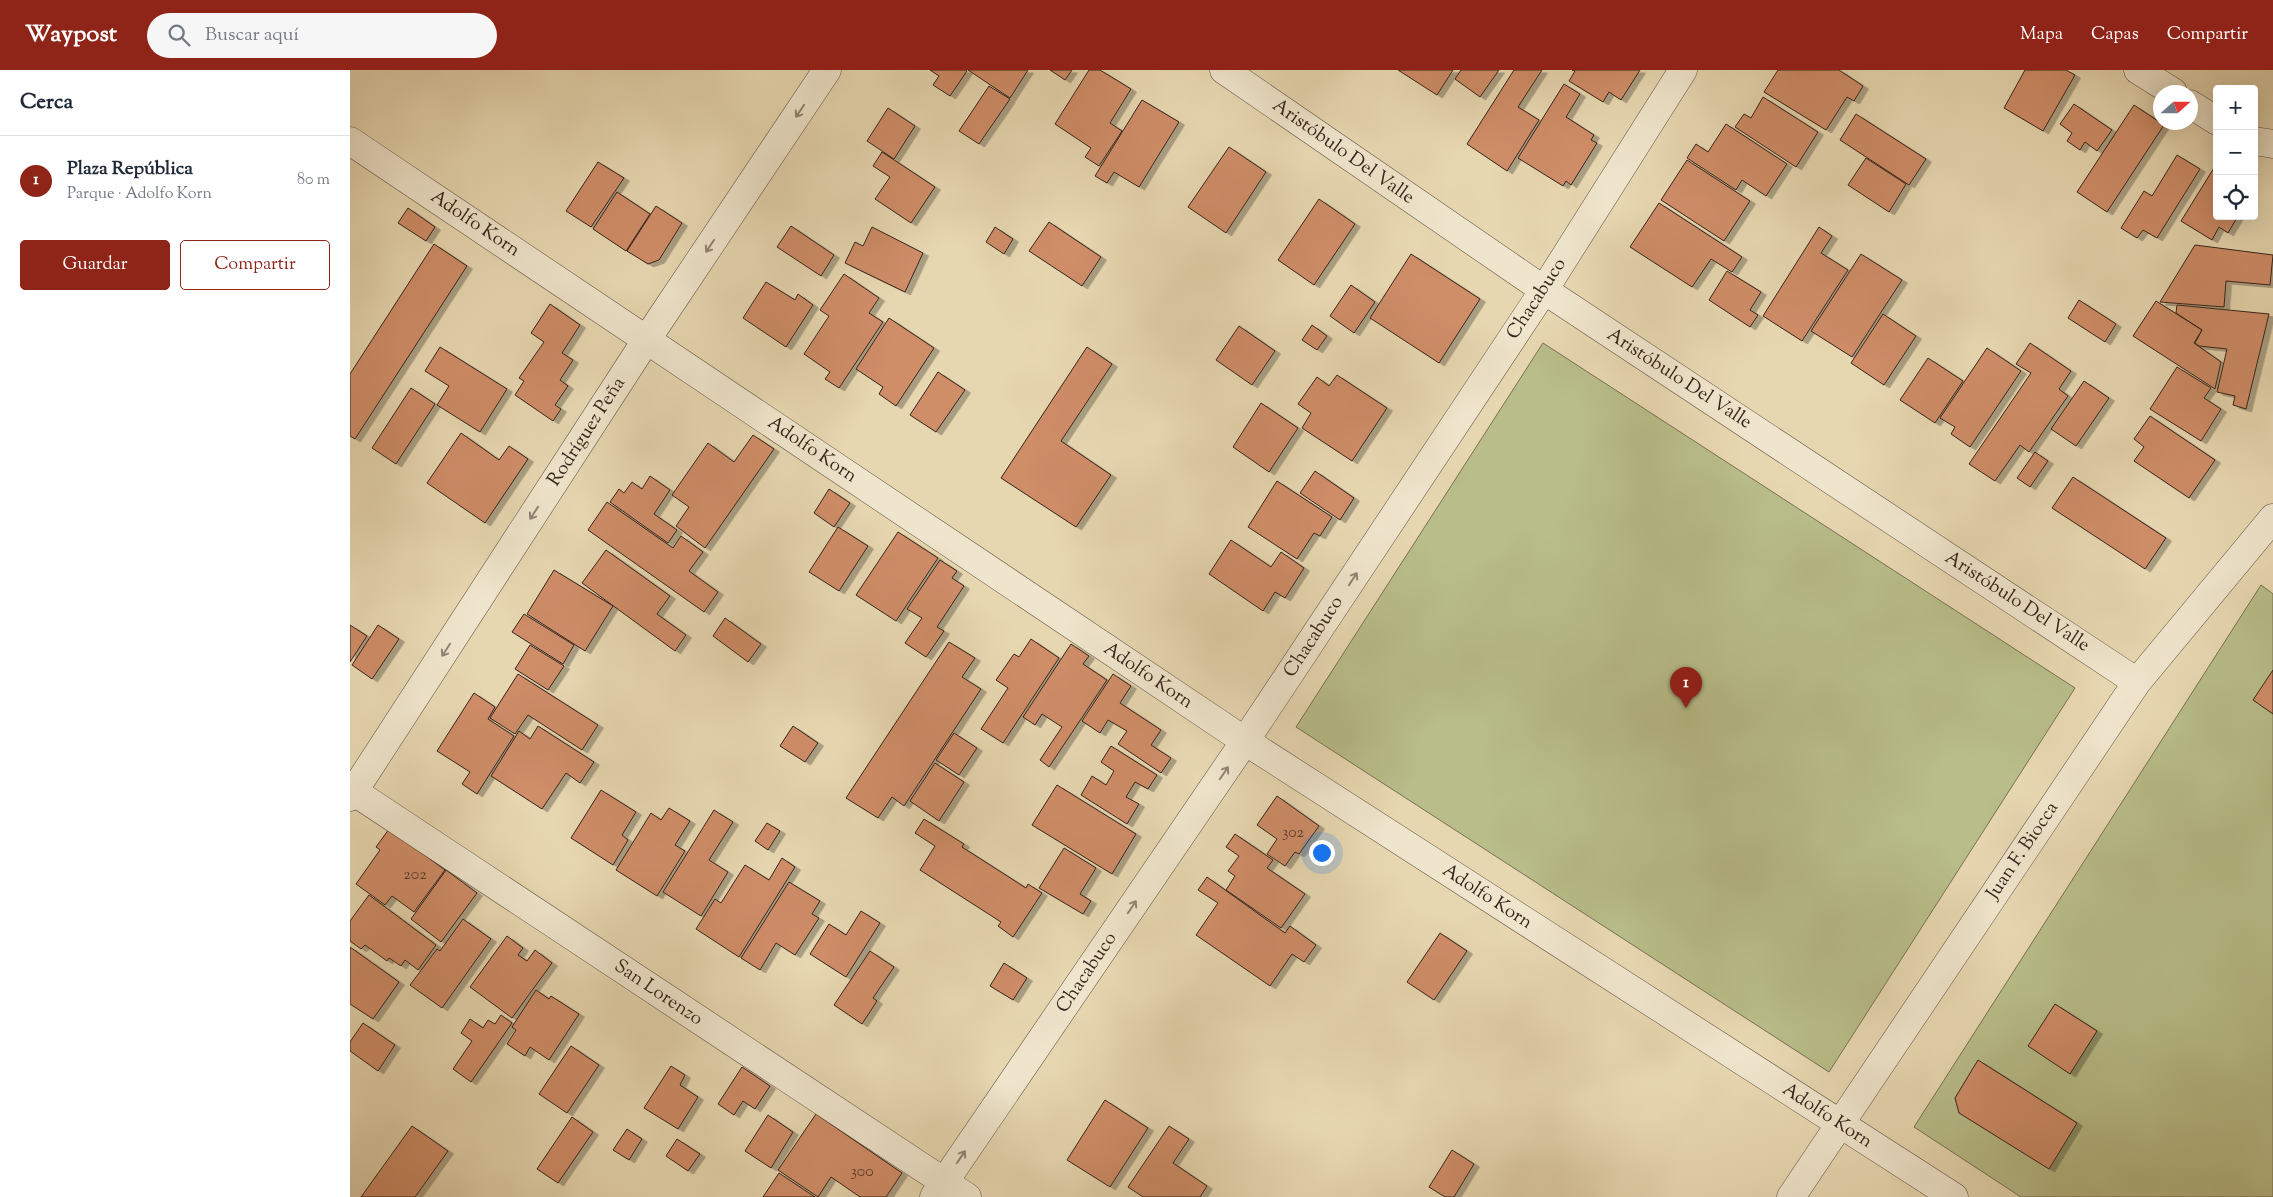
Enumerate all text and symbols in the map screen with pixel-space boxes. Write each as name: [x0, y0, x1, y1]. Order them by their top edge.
search box: [147, 13, 497, 58]
text: Waypost: [25, 18, 117, 52]
icon: search: [165, 21, 193, 49]
text: Buscar aquí: [205, 22, 299, 49]
text: Mapa: [2020, 22, 2063, 48]
text: Capas: [2091, 22, 2139, 48]
text: Compartir: [2167, 22, 2248, 48]
north arrow: [2153, 85, 2198, 130]
map controls: [2213, 85, 2258, 220]
button: +: [2213, 85, 2258, 130]
text: Cerca: [20, 88, 73, 118]
street label: Aristóbulo Del Valle: [1266, 93, 1420, 211]
one-way arrow: [795, 103, 805, 117]
button: −: [2213, 130, 2258, 175]
text: Plaza República: [67, 156, 193, 183]
text: 1: [33, 169, 39, 192]
text: 80 m: [297, 169, 330, 192]
button: locate: [2213, 175, 2258, 220]
text: Parque · Adolfo Korn: [67, 183, 212, 206]
street label: Adolfo Korn: [425, 184, 525, 264]
one-way arrow: [704, 238, 714, 252]
button: Guardar: [20, 240, 170, 290]
button: Compartir: [180, 240, 330, 290]
street label: Chacabuco: [1500, 253, 1574, 345]
street label: Aristóbulo Del Valle: [1601, 322, 1757, 436]
street label: Rodríguez Peña: [542, 372, 633, 492]
street label: Adolfo Korn: [762, 410, 862, 490]
one-way arrow: [529, 506, 539, 520]
street label: Aristóbulo Del Valle: [1939, 545, 2095, 659]
one-way arrow: [1347, 572, 1358, 586]
street label: Chacabuco: [1277, 591, 1351, 683]
street label: Adolfo Korn: [1098, 636, 1198, 716]
one-way arrow: [441, 642, 451, 656]
pin: 1: [1670, 667, 1702, 708]
one-way arrow: [1219, 766, 1229, 780]
street label: Juan F. Biocca: [1980, 797, 2066, 906]
house number: 302: [1282, 822, 1305, 845]
your location: [1309, 840, 1335, 866]
street label: Adolfo Korn: [1436, 858, 1538, 936]
house number: 202: [403, 864, 427, 887]
one-way arrow: [1127, 900, 1137, 914]
street label: Chacabuco: [1050, 927, 1124, 1019]
street label: San Lorenzo: [608, 953, 708, 1033]
street label: Adolfo Korn: [1776, 1077, 1878, 1155]
one-way arrow: [957, 1150, 967, 1164]
house number: 300: [850, 1161, 874, 1184]

